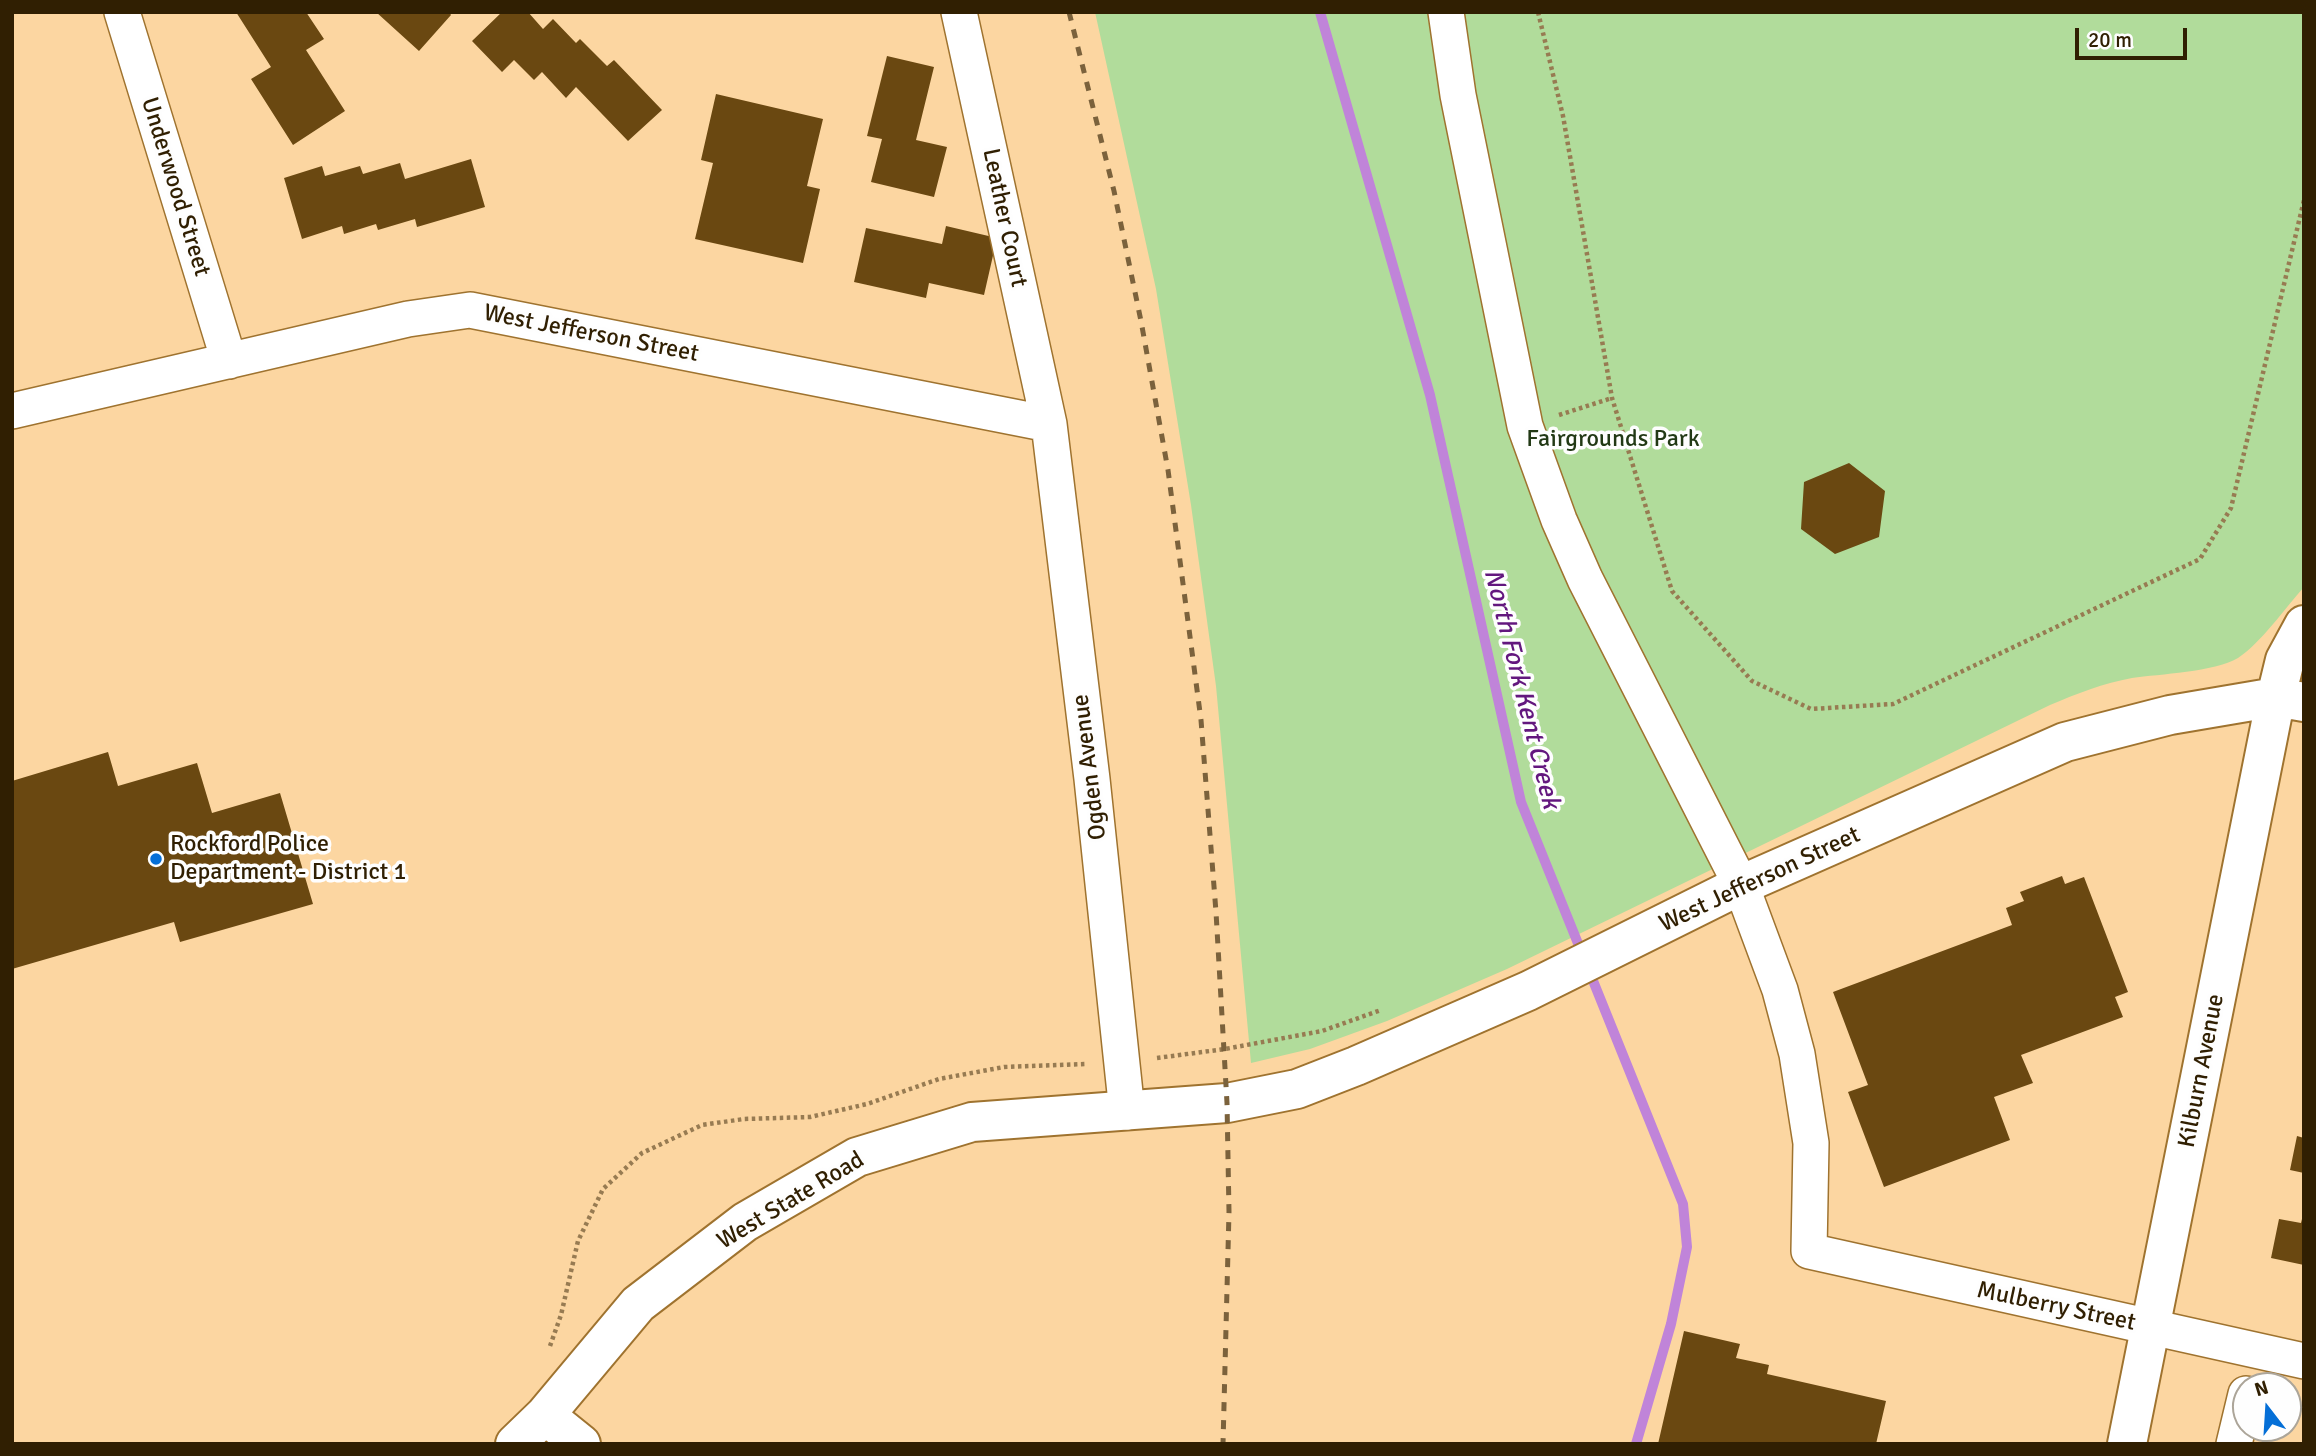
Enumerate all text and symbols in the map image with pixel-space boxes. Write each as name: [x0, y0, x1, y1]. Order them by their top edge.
scale bar: [2078, 14, 2190, 58]
text: 20 m: [2088, 27, 2132, 53]
street label: Underwood Street: [134, 94, 216, 280]
street label: Leather Court: [975, 146, 1033, 290]
street label: West Jefferson Street: [481, 299, 701, 369]
park label: Fairgrounds Park: [1526, 426, 1700, 454]
water label: North Fork Kent Creek: [1476, 566, 1566, 812]
street label: Ogden Avenue: [1067, 692, 1113, 842]
street label: West Jefferson Street: [1655, 821, 1865, 939]
place label: Rockford Police Department - District 1: [170, 831, 406, 887]
marker: Rockford Police Department - District 1: [148, 851, 164, 867]
street label: Kilburn Avenue: [2173, 992, 2231, 1150]
street label: West State Road: [712, 1146, 870, 1256]
street label: Mulberry Street: [1974, 1276, 2138, 1338]
north arrow: [2232, 1372, 2302, 1442]
text: N: [2252, 1375, 2271, 1402]

